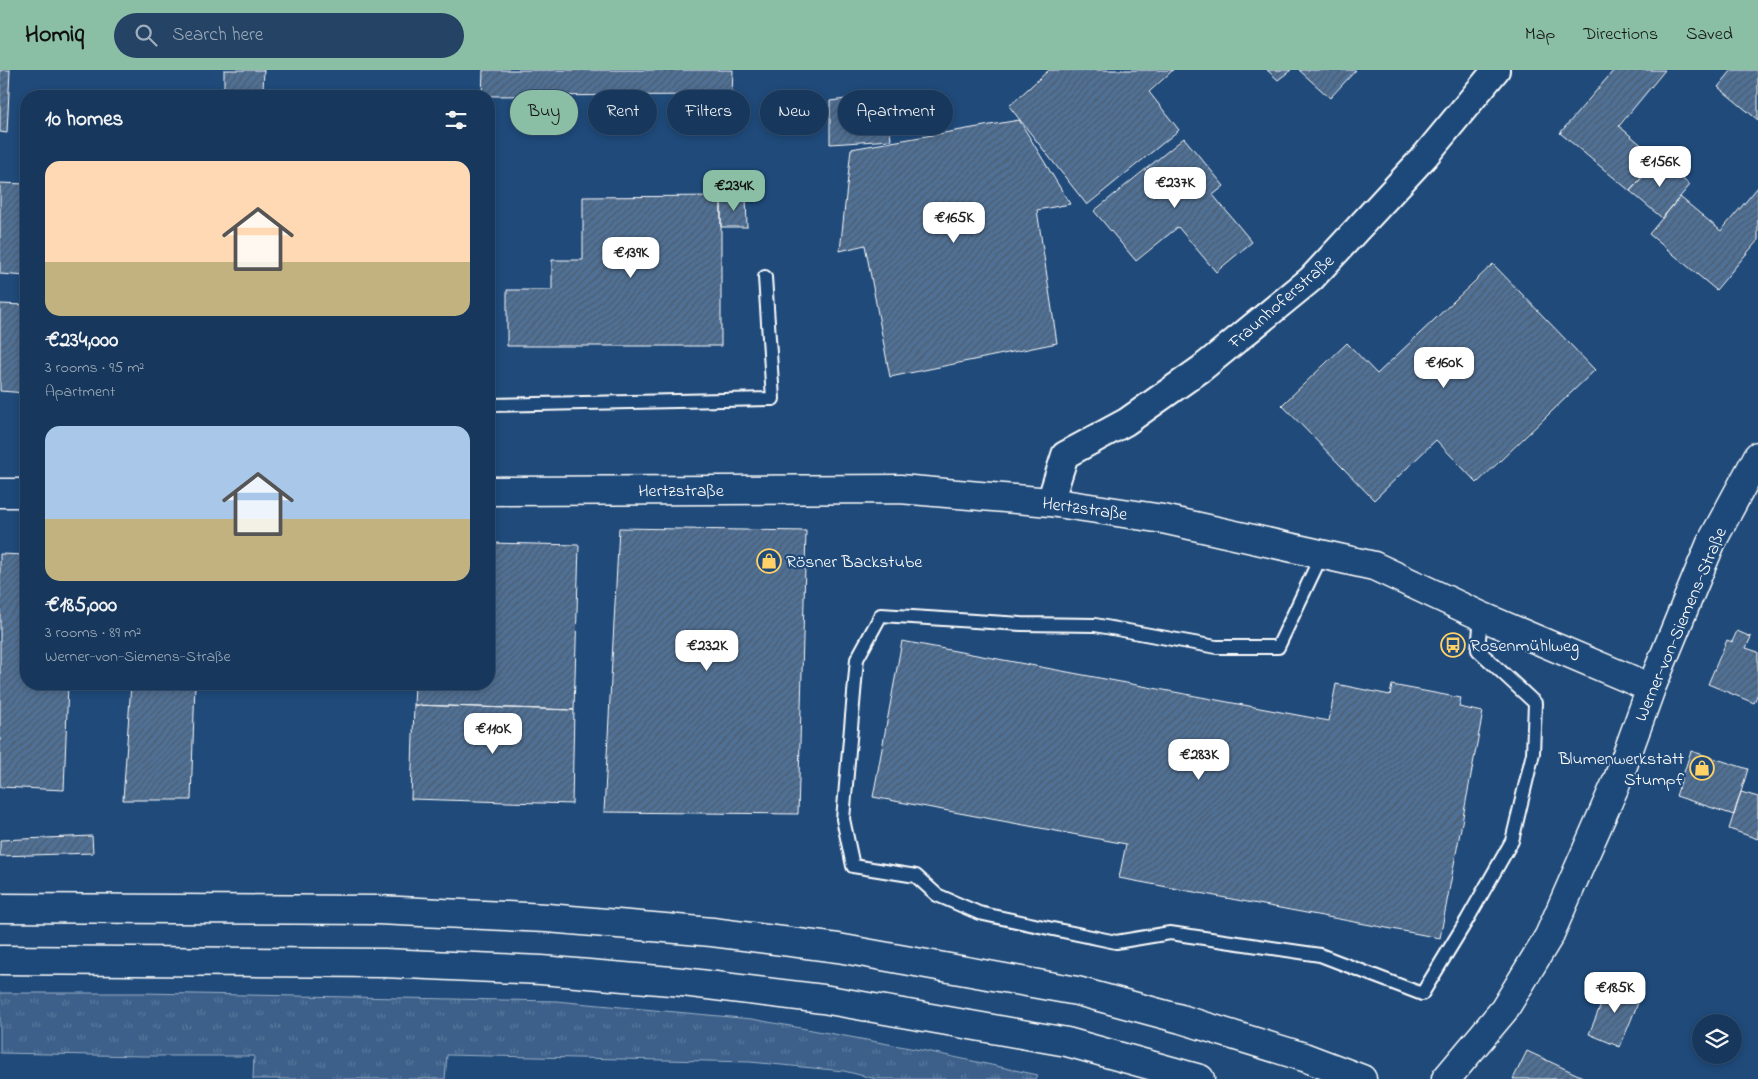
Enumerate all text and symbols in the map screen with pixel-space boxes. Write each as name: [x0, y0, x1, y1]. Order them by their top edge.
search box: [114, 13, 464, 58]
text: Homiq: [25, 18, 84, 53]
icon: search: [132, 21, 160, 49]
text: Search here: [172, 22, 263, 49]
text: Map: [1525, 22, 1555, 48]
text: Directions: [1583, 22, 1658, 48]
text: Saved: [1686, 22, 1733, 48]
chip: Buy: [510, 90, 578, 135]
chip: Rent: [588, 90, 657, 135]
chip: Filters: [667, 90, 750, 135]
chip: New: [760, 90, 828, 135]
chip: Apartment: [838, 90, 953, 135]
text: 10 homes: [45, 105, 123, 135]
icon: filters: [442, 106, 470, 134]
pin: €156K: [1625, 146, 1695, 188]
text: €156K: [1640, 150, 1680, 174]
pin: €237K: [1140, 166, 1210, 209]
pin: €234K: [699, 170, 769, 212]
text: €237K: [1155, 171, 1195, 195]
text: €234K: [714, 174, 754, 198]
icon: home: [213, 194, 303, 284]
pin: €165K: [919, 202, 989, 244]
text: €165K: [934, 206, 974, 230]
pin: €139K: [596, 236, 666, 279]
text: €139K: [613, 241, 649, 265]
street label: Fraunhoferstraße: [1223, 249, 1342, 356]
text: €234,000: [45, 326, 118, 356]
pin: €160K: [1409, 346, 1479, 389]
text: €160K: [1425, 351, 1463, 375]
text: 3 rooms · 95 m²: [45, 356, 144, 380]
text: Apartment: [45, 380, 115, 404]
icon: home: [213, 459, 303, 549]
street label: Hertzstraße: [638, 479, 725, 505]
street label: Hertzstraße: [1040, 491, 1130, 529]
street label: Werner-von-Siemens-Straße: [1629, 523, 1735, 726]
shop icon: Rösner Backstube: [756, 548, 782, 574]
place label: Rösner Backstube: [786, 550, 923, 576]
text: €185,000: [45, 591, 117, 621]
text: 3 rooms · 89 m²: [45, 621, 141, 645]
pin: €232K: [672, 630, 742, 672]
bus stop icon: Rosenmühlweg: [1440, 632, 1466, 658]
text: €232K: [686, 634, 728, 658]
place label: Rosenmühlweg: [1470, 634, 1579, 661]
text: Werner-von-Siemens-Straße: [45, 645, 231, 669]
pin: €110K: [458, 712, 528, 755]
text: €110K: [475, 717, 511, 741]
pin: €283K: [1164, 738, 1234, 781]
text: €283K: [1179, 743, 1219, 767]
place label: Blumenwerkstatt Stumpf: [1557, 747, 1685, 794]
shop icon: Blumenwerkstatt Stumpf: [1689, 755, 1715, 781]
pin: €185K: [1580, 972, 1650, 1014]
text: €185K: [1595, 976, 1635, 1000]
map controls: [1692, 1014, 1742, 1064]
button: layers: [1692, 1014, 1742, 1064]

